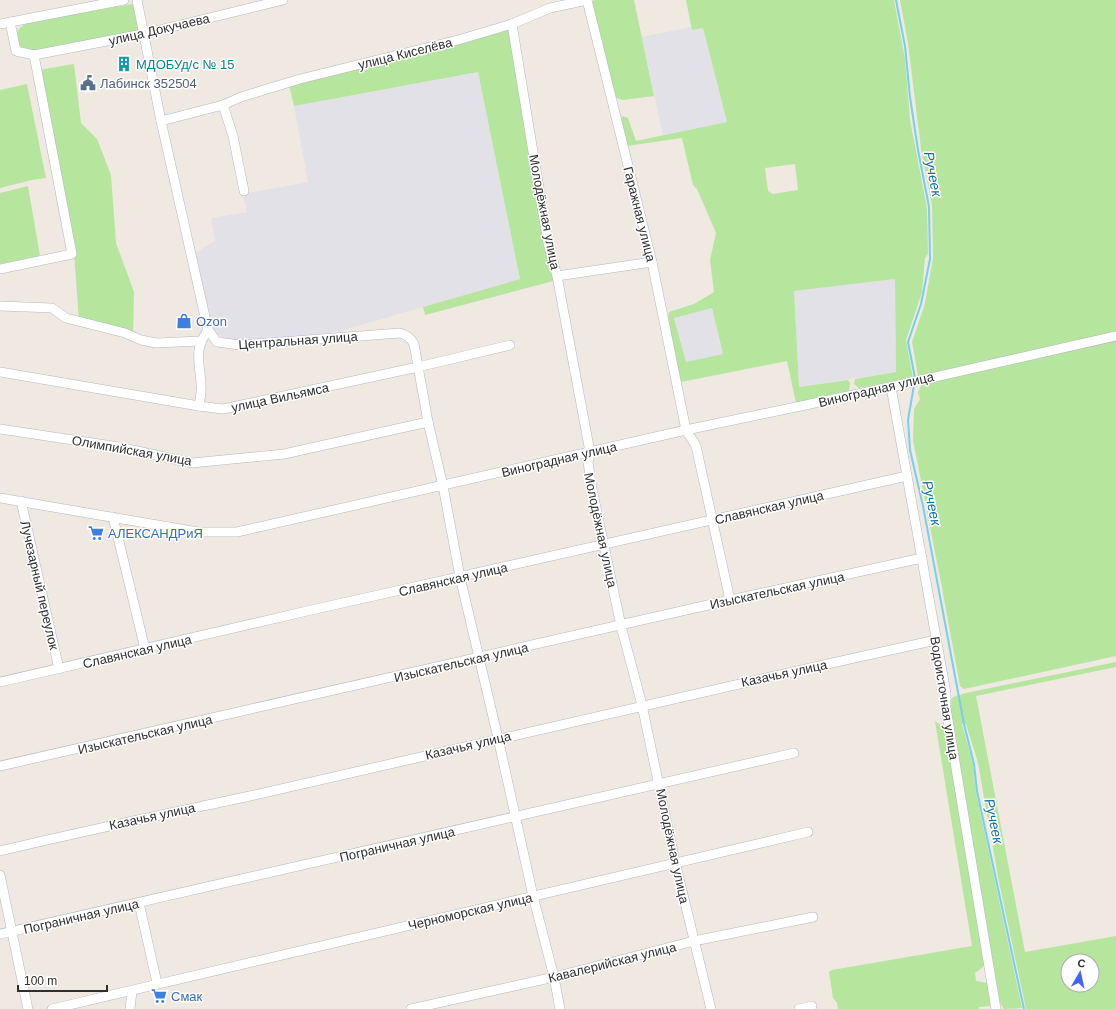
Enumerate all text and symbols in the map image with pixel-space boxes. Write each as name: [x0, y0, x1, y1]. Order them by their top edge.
street label: улица Докучаева: [107, 10, 212, 48]
street label: улица Киселёва: [357, 34, 454, 72]
building icon: МДОБУд/с № 15: [115, 55, 133, 73]
place label: МДОБУд/с № 15: [136, 57, 235, 72]
public building icon: Лабинск 352504: [79, 74, 97, 92]
place label: Лабинск 352504: [100, 76, 197, 91]
water label: Ручеек: [921, 150, 945, 199]
street label: Молодёжная улица: [526, 153, 563, 272]
street label: Гаражная улица: [620, 165, 659, 264]
shop icon: Ozon: [175, 312, 193, 330]
place label: Ozon: [196, 314, 227, 329]
street label: Центральная улица: [238, 329, 359, 352]
street label: Виноградная улица: [817, 369, 936, 410]
street label: улица Вильямса: [230, 380, 331, 415]
street label: Олимпийская улица: [71, 433, 194, 469]
street label: Виноградная улица: [500, 439, 619, 480]
street label: Молодёжная улица: [581, 471, 620, 590]
water label: Ручеек: [919, 479, 945, 528]
street label: Славянская улица: [713, 487, 826, 527]
street label: Лучезарный переулок: [17, 519, 62, 651]
supermarket icon: АЛЕКСАНДРиЯ: [87, 524, 105, 542]
place label: АЛЕКСАНДРиЯ: [108, 526, 203, 541]
street label: Славянская улица: [397, 559, 510, 599]
street label: Изыскательская улица: [708, 569, 846, 612]
street label: Славянская улица: [81, 631, 194, 671]
street label: Водоисточная улица: [927, 635, 962, 762]
street label: Изыскательская улица: [393, 640, 530, 685]
street label: Казачья улица: [740, 657, 829, 690]
street label: Изыскательская улица: [77, 712, 214, 757]
street label: Казачья улица: [424, 728, 513, 763]
street label: Молодёжная улица: [653, 787, 692, 906]
water label: Ручеек: [981, 797, 1007, 846]
street label: Казачья улица: [108, 800, 197, 833]
street label: Пограничная улица: [338, 824, 457, 865]
street label: Черноморская улица: [407, 890, 534, 933]
street label: Пограничная улица: [22, 896, 141, 937]
street label: Кавалерийская улица: [547, 939, 678, 986]
north arrow: [1060, 953, 1100, 993]
text: С: [1077, 957, 1086, 970]
scale bar: [18, 967, 107, 993]
text: 100 m: [24, 974, 57, 988]
supermarket icon: Смак: [150, 987, 168, 1005]
place label: Смак: [171, 989, 203, 1004]

